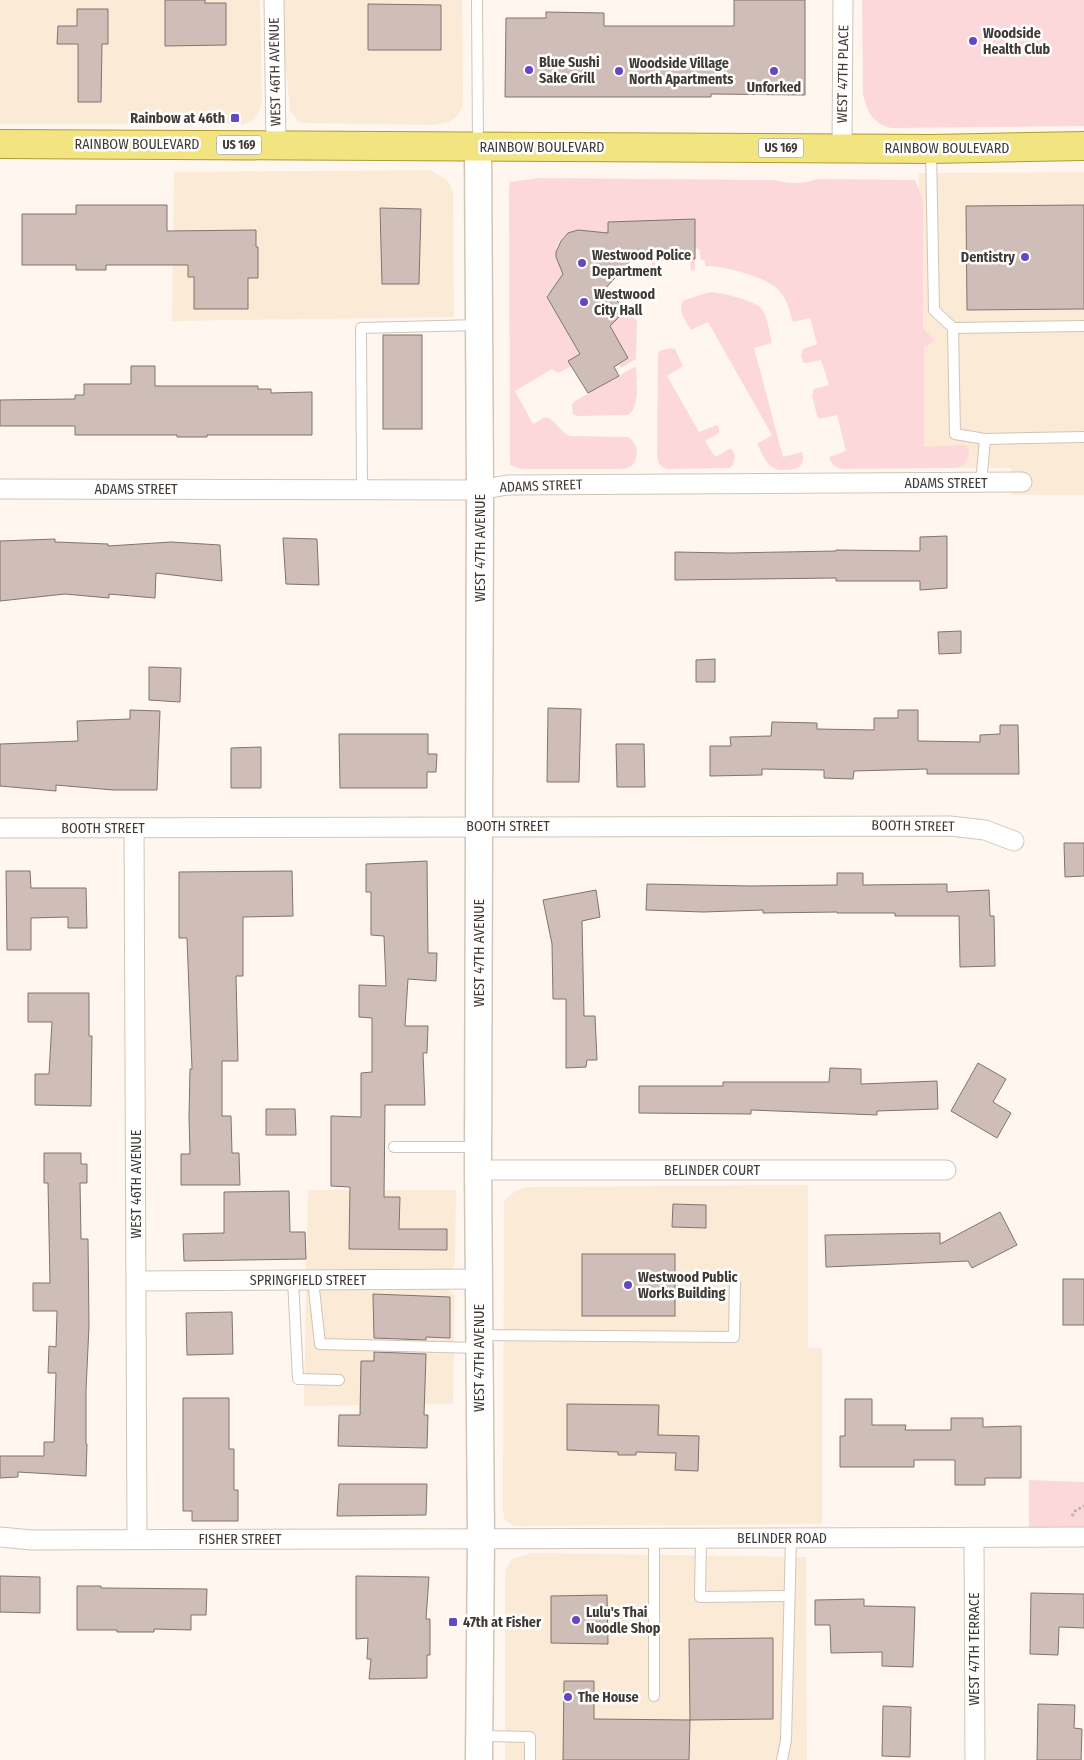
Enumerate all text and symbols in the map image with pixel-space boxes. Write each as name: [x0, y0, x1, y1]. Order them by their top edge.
street label: WEST 46TH AVENUE: [266, 17, 284, 127]
street label: WEST 47TH PLACE: [834, 24, 852, 123]
place label: Woodside Health Club: [983, 25, 1051, 58]
marker: Woodside Health Club: [967, 35, 979, 47]
place label: Blue Sushi Sake Grill: [539, 54, 600, 87]
place label: Woodside Village North Apartments: [629, 55, 733, 88]
marker: Blue Sushi Sake Grill: [523, 64, 535, 76]
marker: Woodside Village North Apartments: [613, 65, 625, 77]
marker: Unforked: [768, 65, 780, 77]
place label: Unforked: [747, 79, 801, 96]
place label: Rainbow at 46th: [130, 110, 225, 127]
marker: Rainbow at 46th: [229, 112, 241, 124]
street label: RAINBOW BOULEVARD: [75, 136, 199, 153]
road number: US 169: [216, 136, 262, 154]
road number: US 169: [758, 138, 804, 158]
street label: RAINBOW BOULEVARD: [480, 139, 604, 156]
street label: RAINBOW BOULEVARD: [885, 140, 1009, 157]
place label: Westwood Police Department: [592, 247, 691, 280]
place label: Dentistry: [961, 249, 1015, 266]
marker: Dentistry: [1019, 251, 1031, 263]
marker: Westwood Police Department: [576, 257, 588, 269]
place label: Westwood City Hall: [594, 286, 655, 319]
marker: Westwood City Hall: [578, 296, 590, 308]
street label: ADAMS STREET: [904, 475, 988, 492]
street label: ADAMS STREET: [499, 476, 583, 496]
street label: ADAMS STREET: [94, 481, 178, 498]
street label: WEST 47TH AVENUE: [472, 494, 489, 602]
street label: BOOTH STREET: [871, 817, 955, 835]
street label: BOOTH STREET: [466, 818, 550, 835]
street label: BOOTH STREET: [61, 820, 145, 837]
street label: WEST 47TH AVENUE: [471, 899, 488, 1007]
street label: WEST 46TH AVENUE: [128, 1129, 145, 1238]
street label: BELINDER COURT: [664, 1162, 760, 1179]
place label: Westwood Public Works Building: [638, 1269, 739, 1302]
street label: SPRINGFIELD STREET: [250, 1272, 367, 1289]
marker: Westwood Public Works Building: [622, 1279, 634, 1291]
street label: WEST 47TH AVENUE: [471, 1304, 488, 1412]
street label: BELINDER ROAD: [737, 1530, 827, 1547]
street label: FISHER STREET: [198, 1531, 282, 1548]
street label: WEST 47TH TERRACE: [966, 1592, 983, 1705]
place label: Lulu's Thai Noodle Shop: [586, 1604, 661, 1637]
place label: 47th at Fisher: [463, 1614, 542, 1631]
marker: Lulu's Thai Noodle Shop: [570, 1614, 582, 1626]
marker: 47th at Fisher: [447, 1616, 459, 1628]
place label: The House: [578, 1689, 639, 1706]
marker: The House: [562, 1691, 574, 1703]

